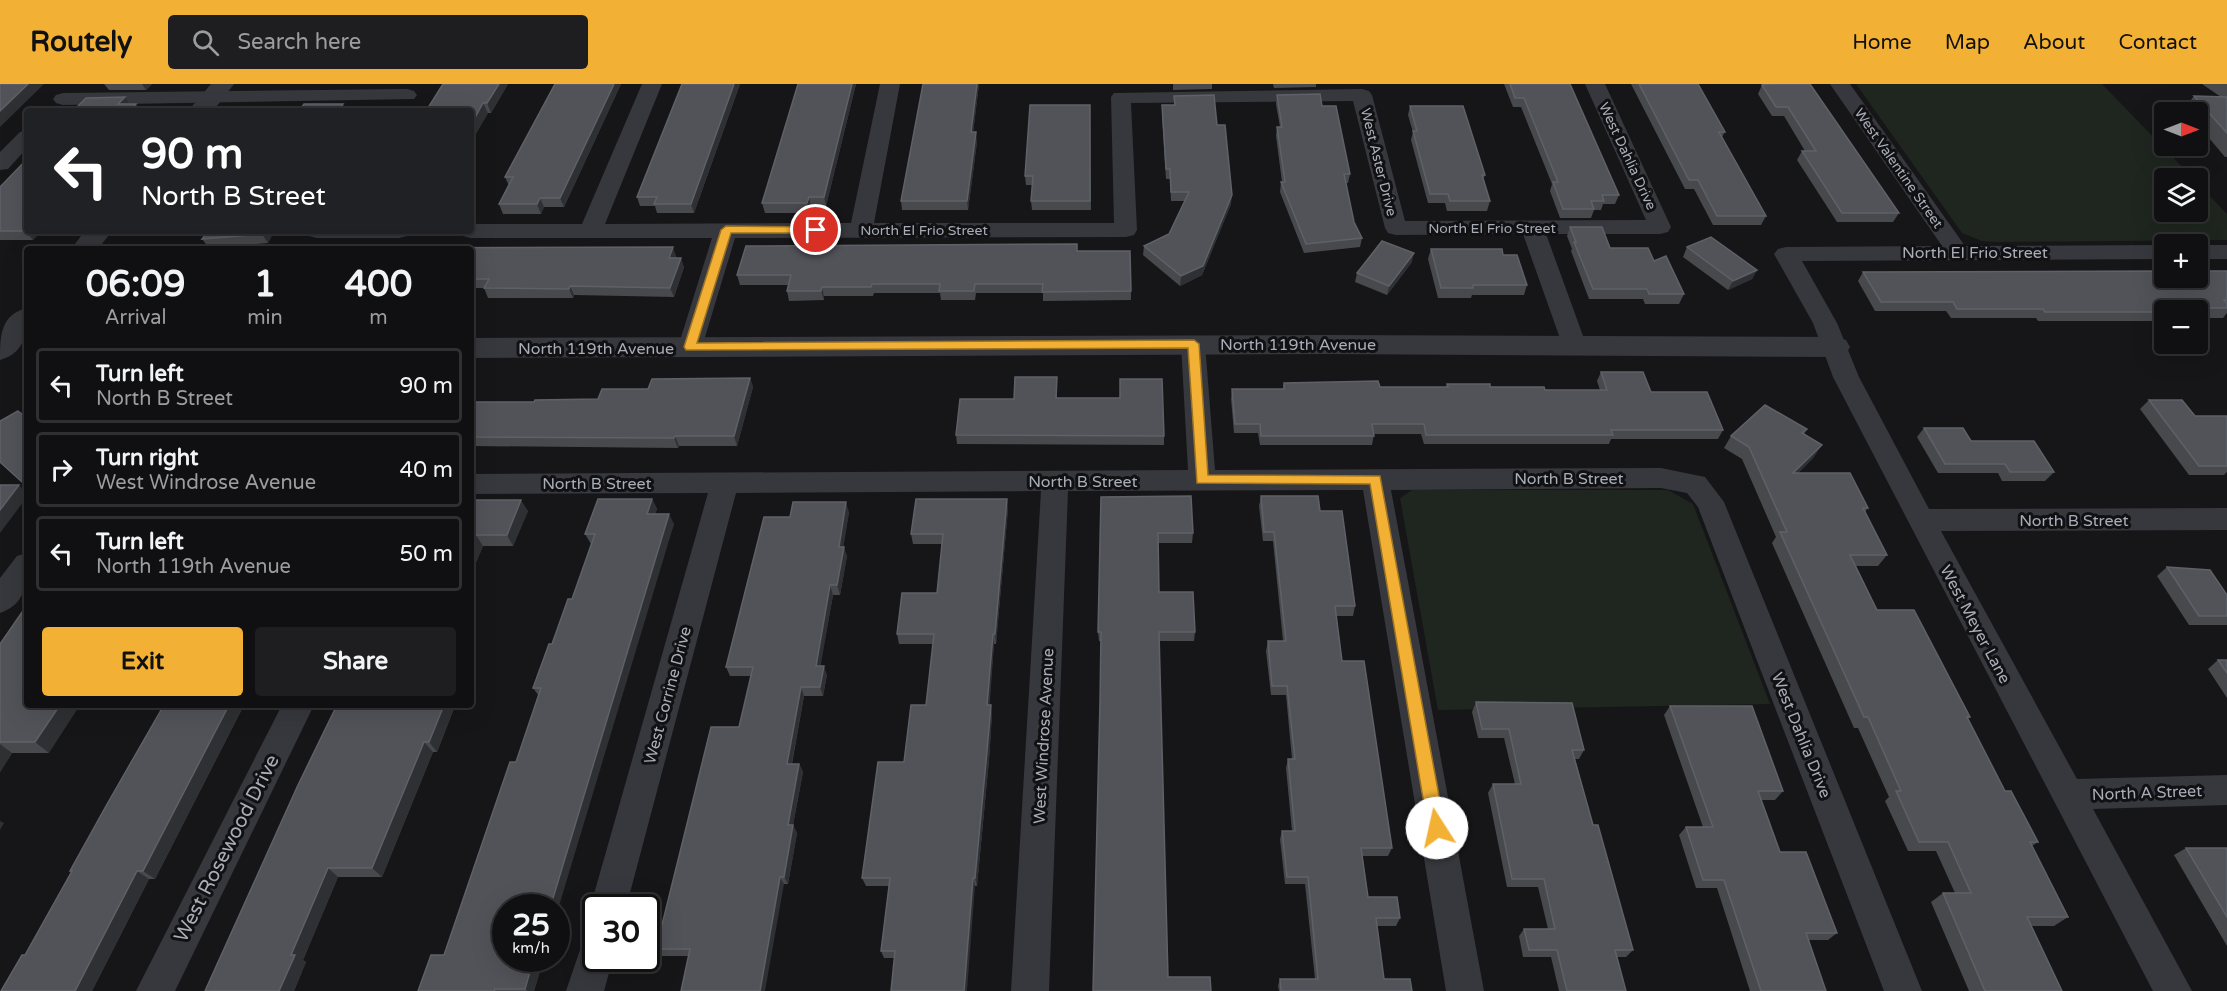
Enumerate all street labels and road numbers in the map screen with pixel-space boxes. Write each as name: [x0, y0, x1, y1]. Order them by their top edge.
street label: West Dahlia Drive: [1595, 100, 1660, 213]
street label: West Valentine Street: [1851, 105, 1947, 232]
street label: West Aster Drive: [1357, 106, 1400, 218]
street label: North El Frio Street: [1428, 220, 1556, 237]
street label: North El Frio Street: [860, 222, 988, 239]
street label: North El Frio Street: [1902, 243, 2048, 263]
street label: North 119th Avenue: [1220, 335, 1376, 355]
street label: North 119th Avenue: [518, 339, 674, 359]
street label: North B Street: [1514, 469, 1624, 489]
street label: North B Street: [1028, 472, 1138, 492]
street label: North B Street: [542, 474, 652, 494]
street label: North B Street: [2019, 511, 2129, 531]
street label: West Meyer Lane: [1935, 562, 2015, 687]
street label: West Corrine Drive: [640, 624, 696, 766]
street label: West Windrose Avenue: [1029, 648, 1059, 824]
street label: West Dahlia Drive: [1767, 670, 1835, 801]
street label: West Rosewood Drive: [169, 751, 285, 946]
street label: North A Street: [2092, 781, 2203, 805]

